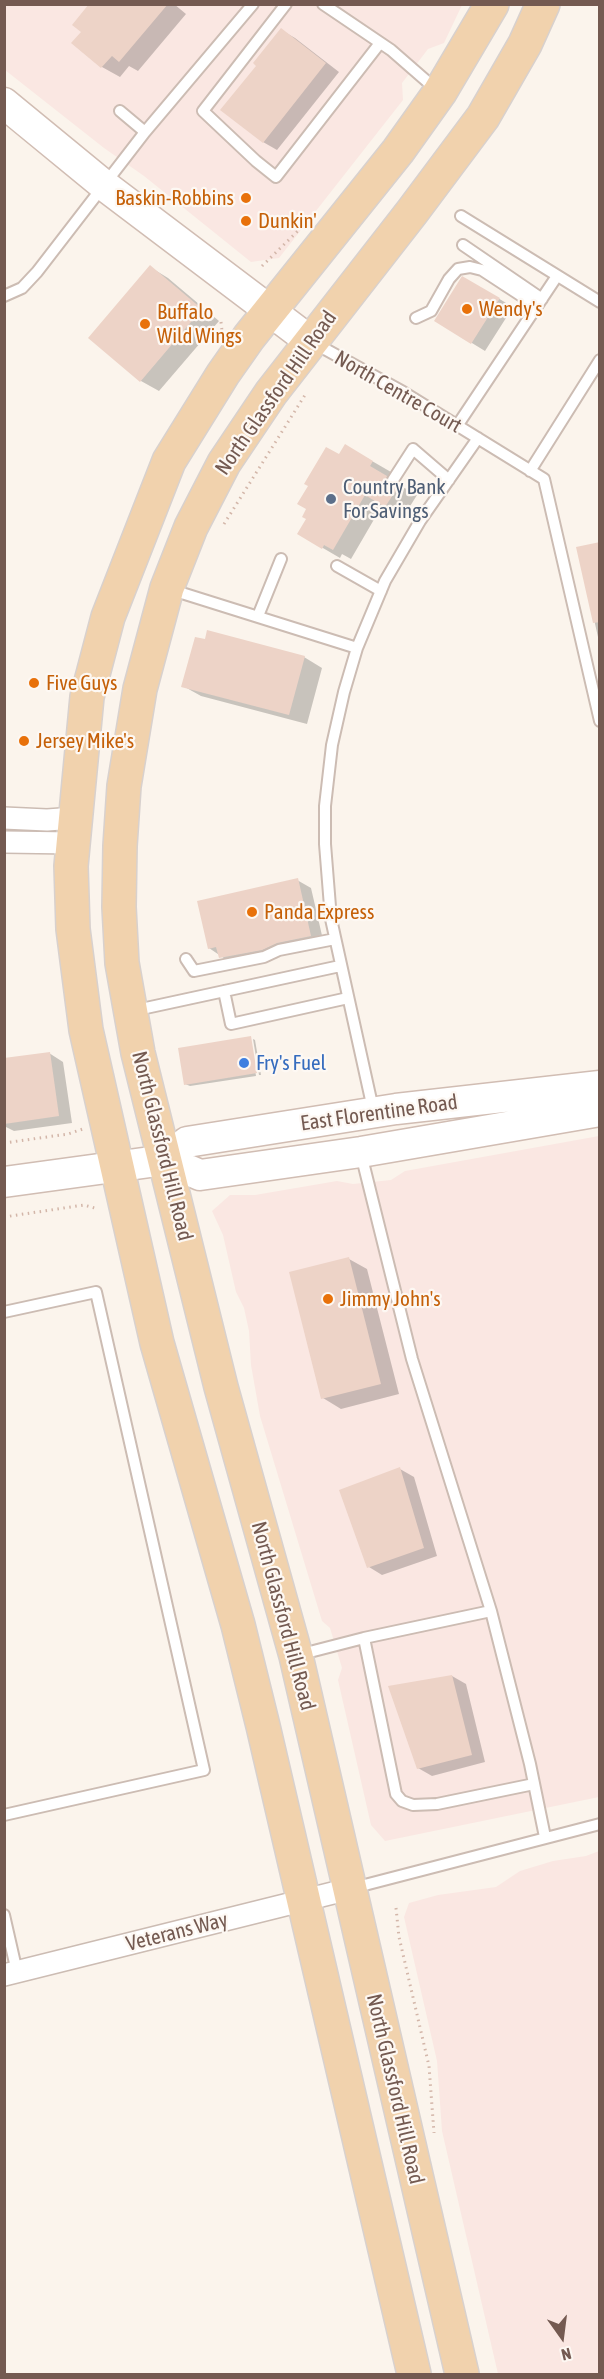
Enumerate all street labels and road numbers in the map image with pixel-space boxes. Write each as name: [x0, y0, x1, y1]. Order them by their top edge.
street label: North Glassford Hill Road: [210, 306, 342, 480]
street label: North Centre Court: [330, 345, 466, 439]
street label: North Glassford Hill Road: [126, 1049, 198, 1243]
street label: East Florentine Road: [299, 1090, 459, 1136]
street label: North Glassford Hill Road: [246, 1519, 320, 1713]
street label: Veterans Way: [124, 1907, 230, 1957]
street label: North Glassford Hill Road: [361, 1991, 429, 2187]

